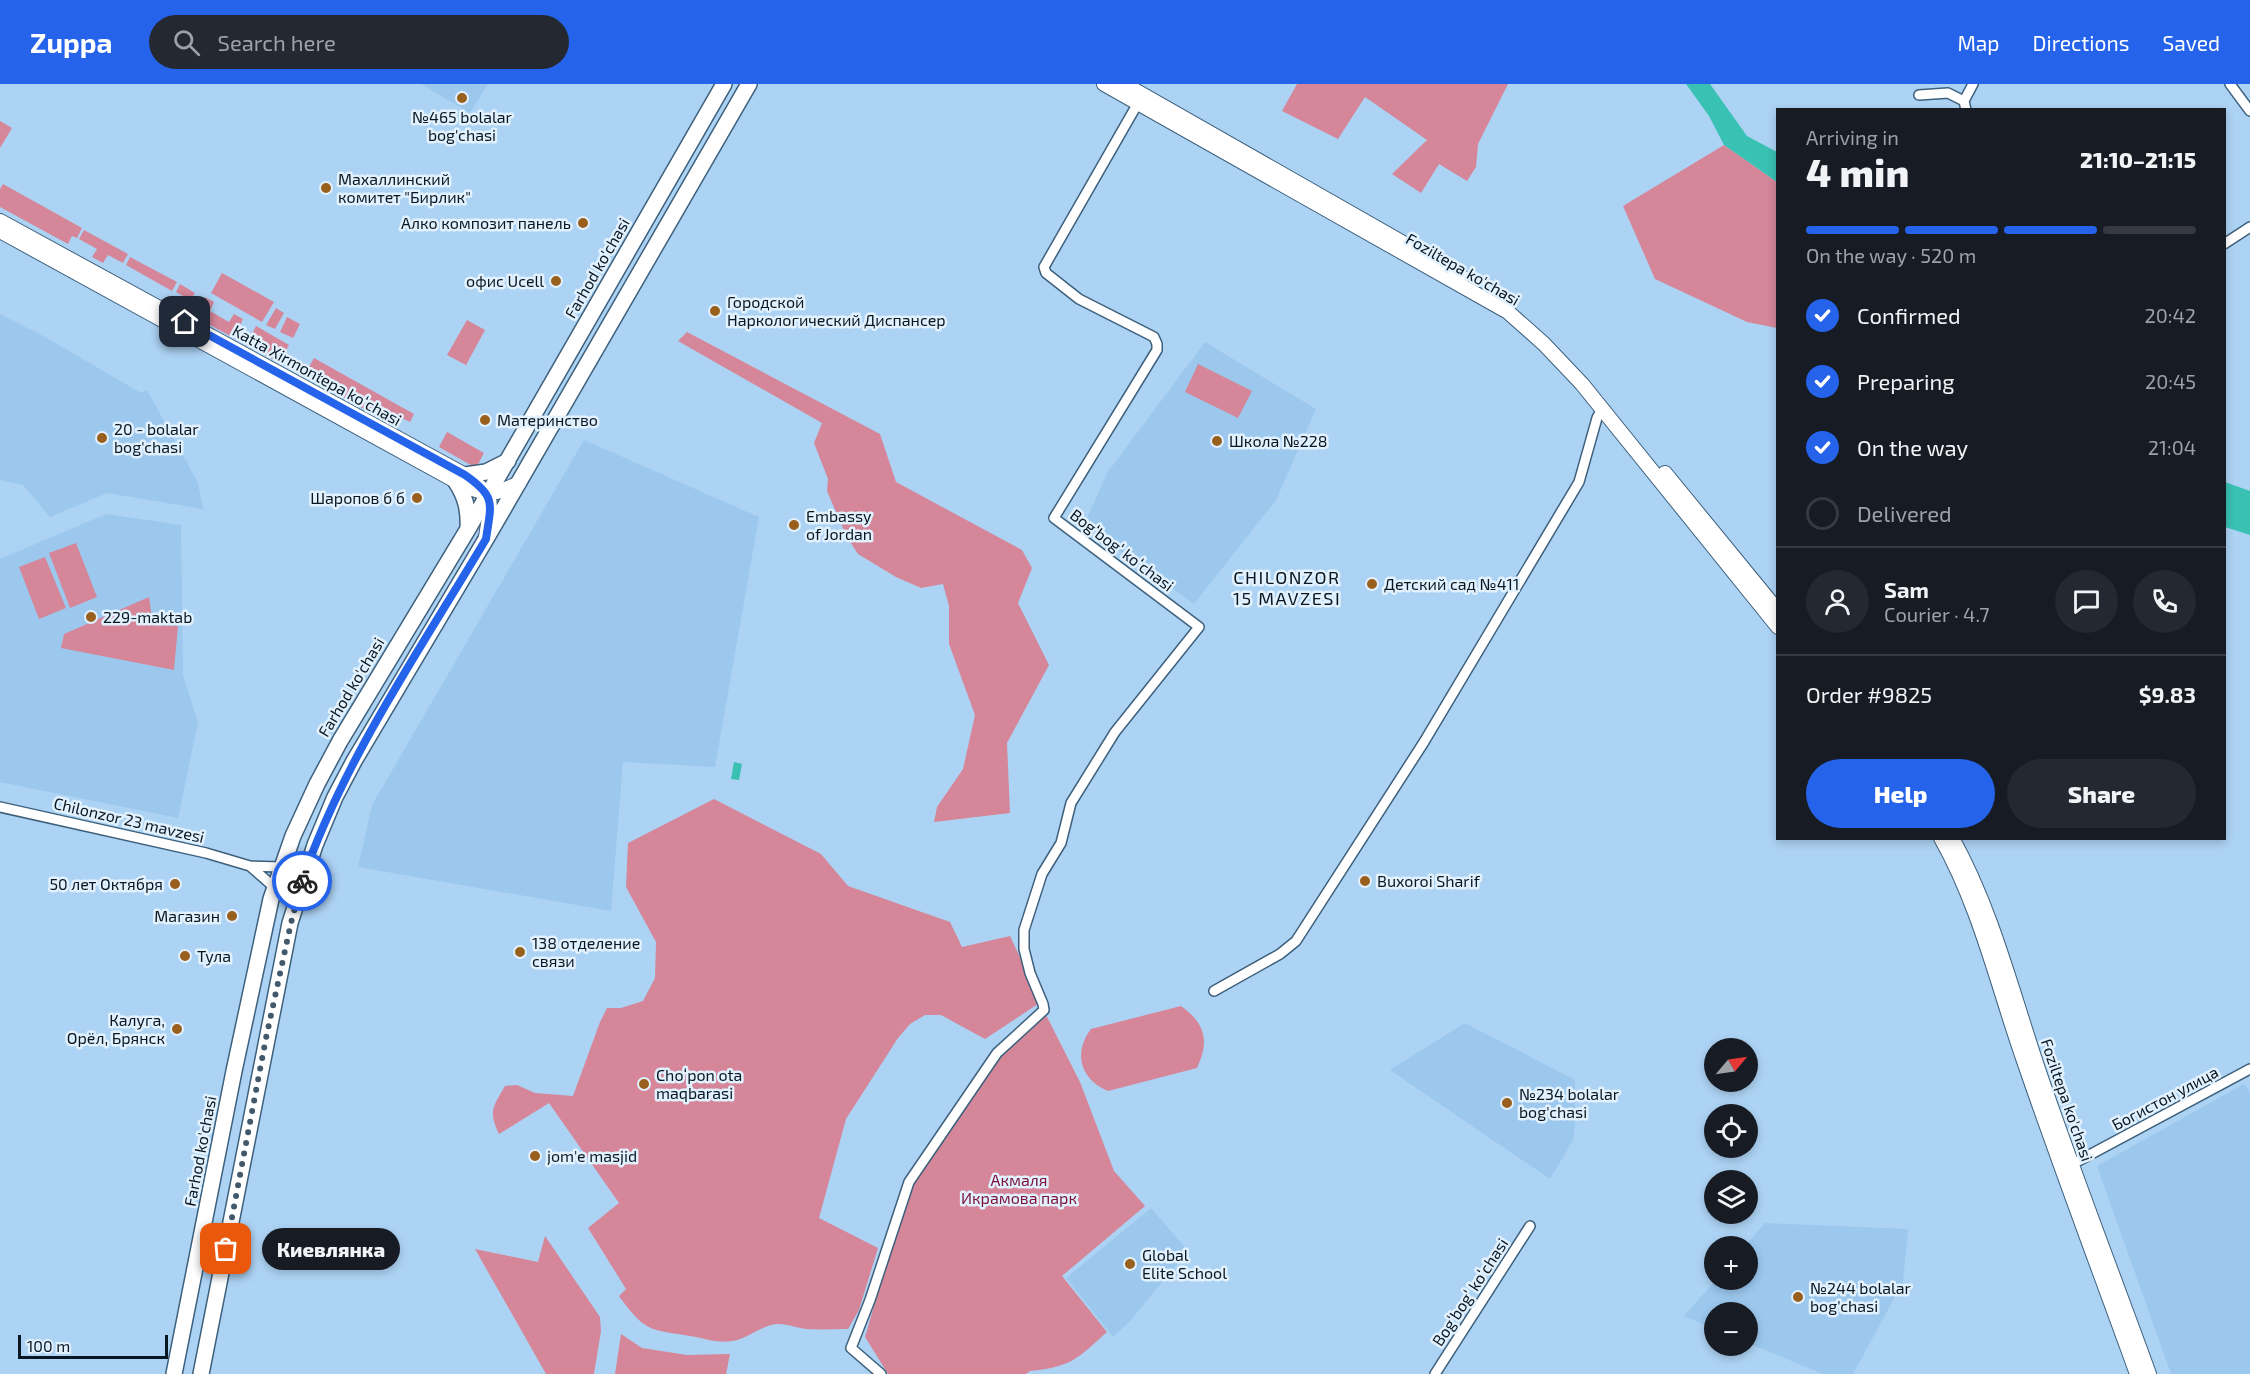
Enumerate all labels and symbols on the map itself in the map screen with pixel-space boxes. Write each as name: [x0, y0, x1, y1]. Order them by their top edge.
marker: №465 bolalar bog'chasi: [455, 91, 469, 105]
place label: №465 bolalar bog'chasi: [412, 107, 513, 144]
place label: Махаллинский комитет "Бирлик": [338, 169, 471, 206]
marker: Махаллинский комитет "Бирлик": [319, 181, 333, 195]
place label: Алко композит панель: [401, 213, 571, 232]
street label: Farhod ko'chasi: [560, 214, 633, 321]
marker: Алко композит панель: [576, 216, 590, 230]
street label: Foziltepa ko'chasi: [1403, 228, 1524, 309]
place label: офис Ucell: [466, 271, 544, 290]
marker: офис Ucell: [549, 274, 563, 288]
place label: Городской Наркологический Диспансер: [727, 292, 946, 329]
pin: [159, 296, 210, 347]
marker: Городской Наркологический Диспансер: [708, 304, 722, 318]
street label: Katta Xirmontepa koʻchasi: [229, 320, 405, 429]
place label: Материнство: [497, 410, 598, 429]
marker: Материнство: [478, 413, 492, 427]
place label: 20 - bolalar bog'chasi: [114, 419, 199, 456]
marker: 20 - bolalar bog'chasi: [95, 431, 109, 445]
place label: Школа №228: [1229, 431, 1328, 450]
marker: Школа №228: [1210, 434, 1224, 448]
place label: Шаропов б б: [310, 488, 405, 507]
marker: Шаропов б б: [410, 491, 424, 505]
street label: Bogʻbogʻ koʻchasi: [1067, 505, 1178, 595]
place label: Embassy of Jordan: [806, 506, 872, 543]
marker: Embassy of Jordan: [787, 518, 801, 532]
district label: CHILONZOR 15 MAVZESI: [1233, 566, 1341, 609]
place label: Детский сад №411: [1384, 574, 1519, 593]
marker: Детский сад №411: [1365, 577, 1379, 591]
place label: 229-maktab: [103, 607, 192, 626]
marker: 229-maktab: [84, 610, 98, 624]
street label: Farhod ko'chasi: [313, 634, 388, 740]
street label: Chilonzor 23 mavzesi: [52, 793, 206, 846]
courier: [272, 851, 332, 911]
place label: Buxoroi Sharif: [1377, 871, 1481, 890]
place label: 50 лет Октября: [49, 874, 163, 893]
marker: Buxoroi Sharif: [1358, 874, 1372, 888]
marker: 50 лет Октября: [168, 877, 182, 891]
place label: Магазин: [154, 906, 220, 925]
marker: Магазин: [225, 909, 239, 923]
place label: 138 отделение связи: [532, 933, 640, 970]
marker: 138 отделение связи: [513, 945, 527, 959]
place label: Тула: [197, 946, 231, 966]
marker: Тула: [178, 949, 192, 963]
place label: Калуга, Орёл, Брянск: [67, 1010, 165, 1047]
marker: Калуга, Орёл, Брянск: [170, 1022, 184, 1036]
street label: Foziltepa ko'chasi: [2038, 1036, 2097, 1164]
north arrow: [1704, 1038, 1758, 1092]
street label: Богистон улица: [2108, 1062, 2222, 1134]
place label: Choʻpon ota maqbarasi: [656, 1065, 742, 1102]
marker: Choʻpon ota maqbarasi: [637, 1077, 651, 1091]
place label: №234 bolalar bog'chasi: [1519, 1084, 1620, 1121]
street label: Farhod ko'chasi: [179, 1094, 220, 1208]
marker: №234 bolalar bog'chasi: [1500, 1096, 1514, 1110]
place label: jom'e masjid: [547, 1146, 637, 1166]
marker: jom'e masjid: [528, 1149, 542, 1163]
park label: Акмаля Икрамова парк: [961, 1170, 1077, 1207]
pin: [200, 1223, 251, 1274]
callout: Киевлянка: [262, 1228, 400, 1270]
street label: Bogʻbogʻ koʻchasi: [1428, 1234, 1511, 1349]
place label: Global Elite School: [1142, 1245, 1227, 1282]
marker: Global Elite School: [1123, 1257, 1137, 1271]
place label: №244 bolalar bog'chasi: [1810, 1278, 1912, 1315]
marker: №244 bolalar bog'chasi: [1791, 1290, 1805, 1304]
scale bar: [18, 1332, 168, 1360]

